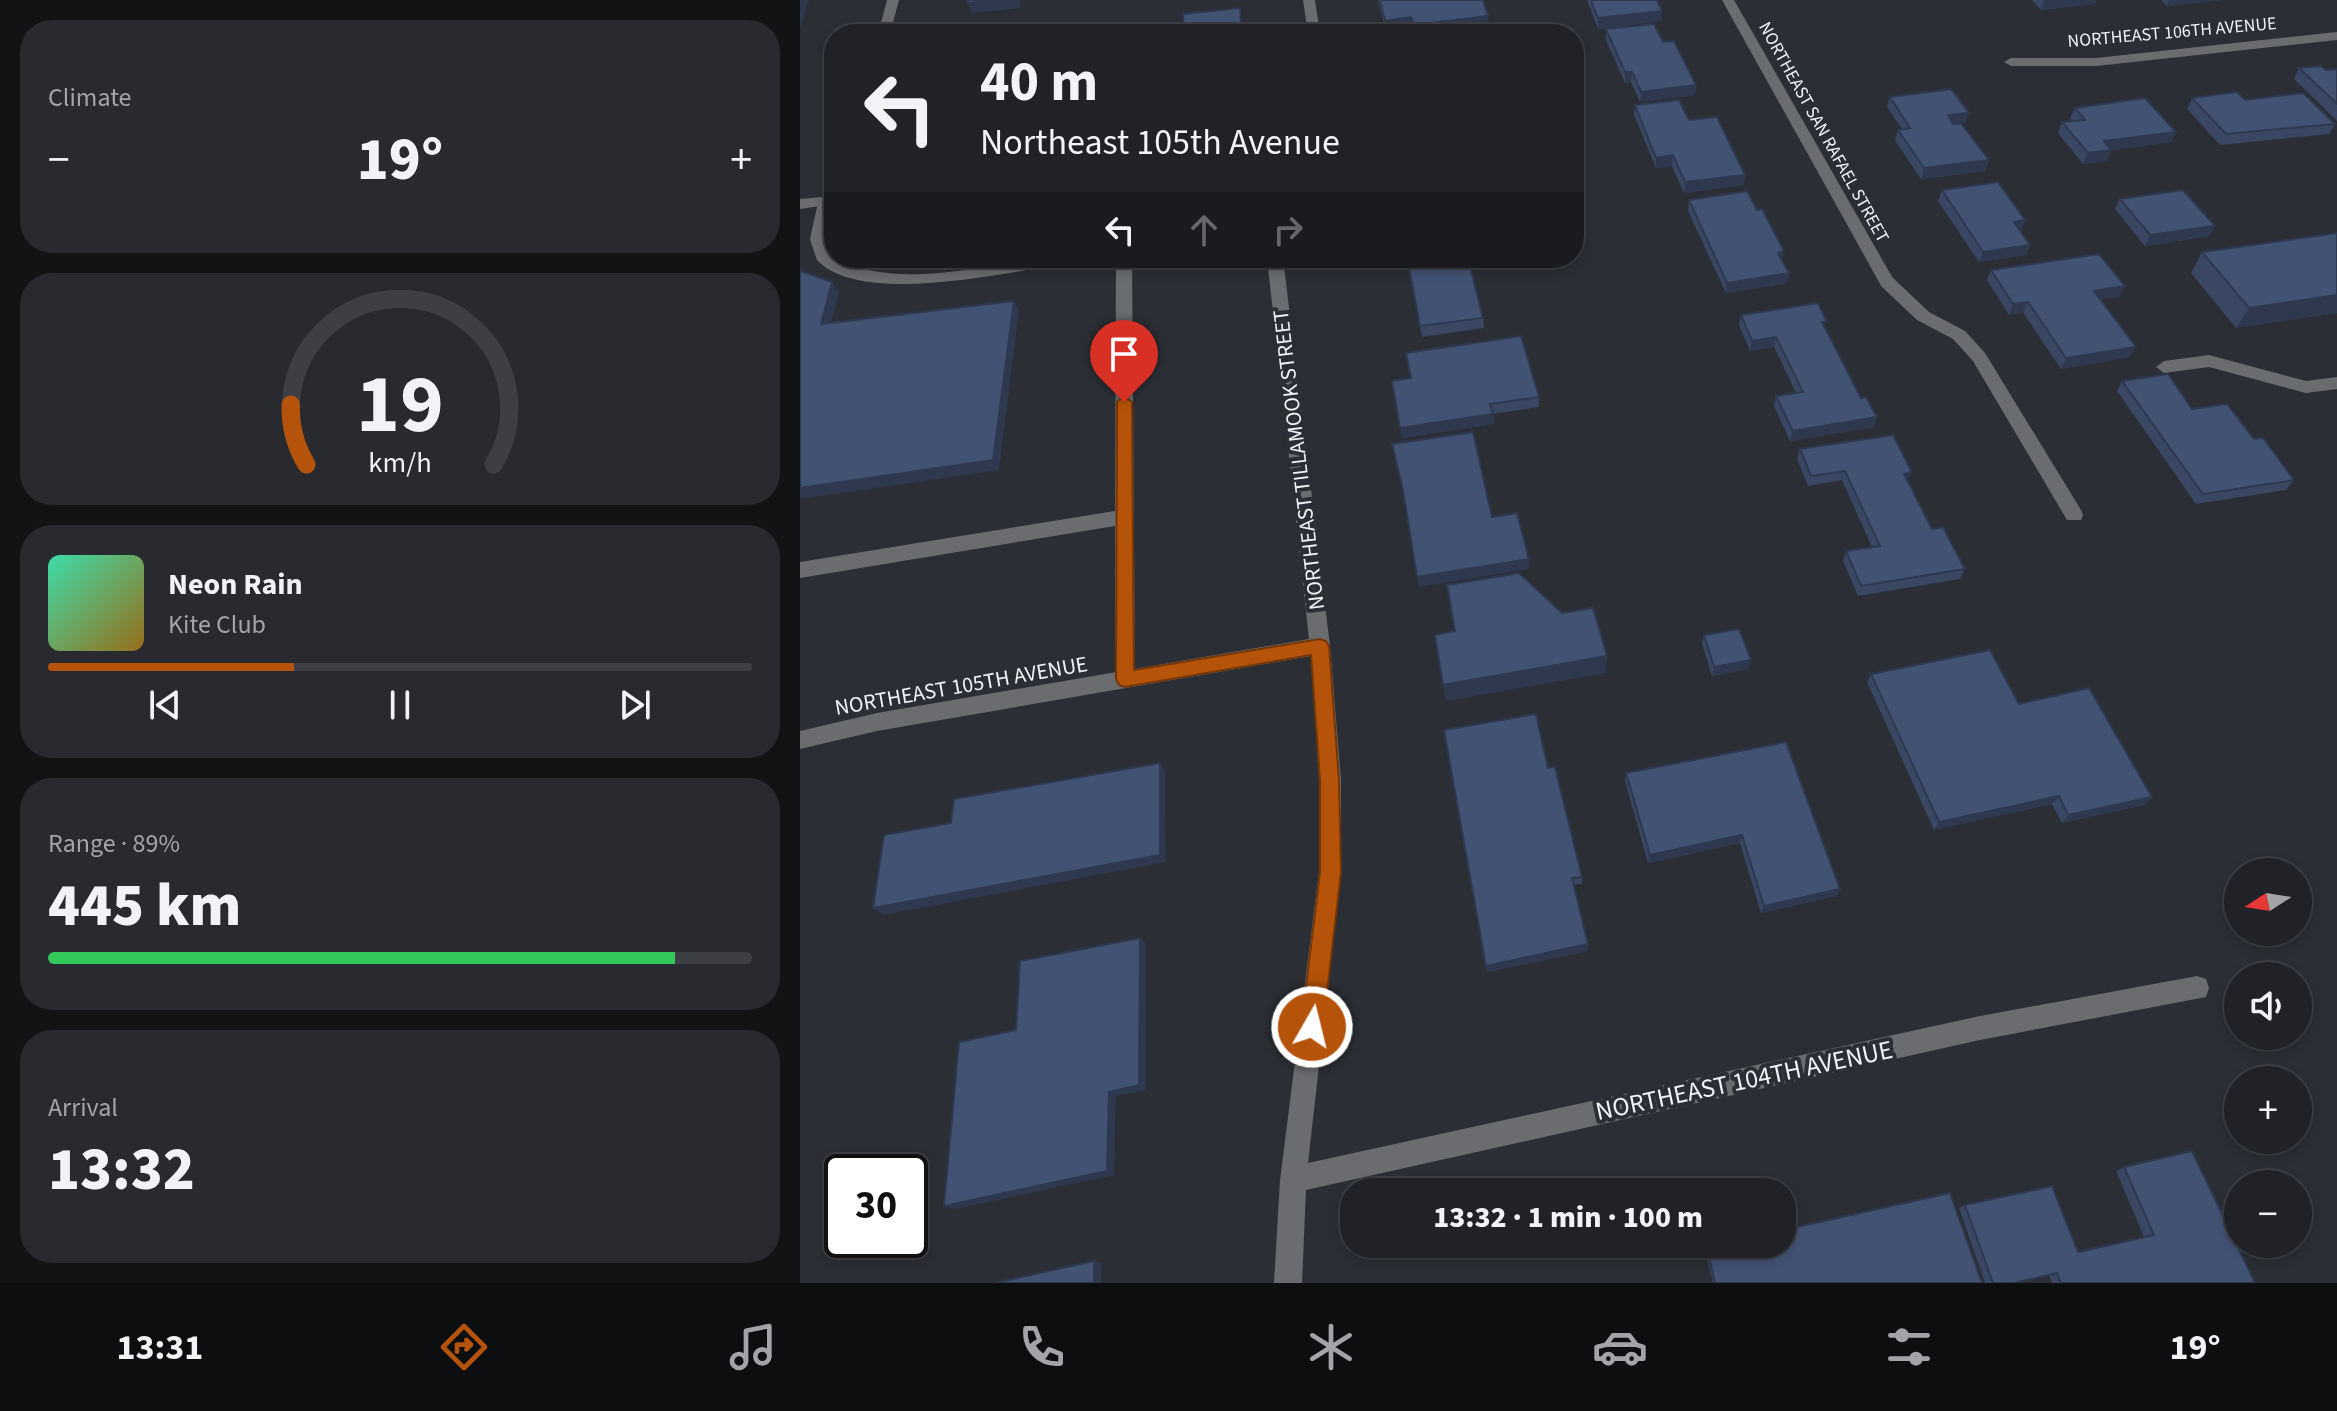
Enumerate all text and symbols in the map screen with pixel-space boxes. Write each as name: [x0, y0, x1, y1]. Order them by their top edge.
street label: NORTHEAST 106TH AVENUE: [2067, 11, 2278, 54]
street label: NORTHEAST SAN RAFAEL STREET: [1752, 17, 1895, 247]
text: 40 m: [980, 43, 1098, 122]
icon: left: [848, 56, 952, 160]
text: Climate: [48, 79, 132, 116]
text: Northeast 105th Avenue: [980, 117, 1340, 168]
text: 19°: [357, 118, 443, 203]
text: −: [48, 129, 70, 192]
text: +: [730, 129, 752, 192]
icon: left: [1098, 208, 1142, 252]
icon: ahead: [1182, 208, 1226, 252]
icon: right: [1266, 208, 1310, 252]
street label: NORTHEAST TILLAMOOK STREET: [1265, 308, 1333, 612]
pin: [1090, 320, 1158, 402]
icon: arrive: [1102, 332, 1146, 376]
text: 19: [356, 345, 444, 463]
text: km/h: [368, 443, 432, 483]
text: Neon Rain: [168, 563, 303, 606]
text: Kite Club: [168, 606, 266, 643]
street label: NORTHEAST 105TH AVENUE: [832, 648, 1090, 724]
icon: previous: [143, 683, 187, 727]
icon: pause: [378, 683, 422, 727]
icon: next: [613, 683, 657, 727]
text: Range · 89%: [48, 825, 180, 862]
north arrow: [2224, 858, 2312, 946]
map controls: [2224, 858, 2312, 1258]
text: 445 km: [48, 864, 241, 949]
button: sound: [2224, 962, 2312, 1050]
position arrow: [1270, 985, 1354, 1069]
street label: NORTHEAST 104TH AVENUE: [1592, 1031, 1896, 1130]
button: +: [2224, 1066, 2312, 1154]
text: Arrival: [48, 1089, 118, 1126]
text: 13:32: [48, 1128, 195, 1213]
speed limit sign: 30: [824, 1154, 928, 1258]
button: −: [2224, 1170, 2312, 1258]
text: 13:32 · 1 min · 100 m: [1433, 1196, 1703, 1239]
icon: directions: [436, 1319, 492, 1375]
icon: music: [725, 1319, 781, 1375]
icon: phone: [1014, 1319, 1070, 1375]
icon: climate: [1303, 1319, 1359, 1375]
icon: car: [1592, 1319, 1648, 1375]
icon: filters: [1881, 1319, 1937, 1375]
text: 13:31: [116, 1322, 203, 1373]
text: 19°: [2169, 1322, 2221, 1373]

